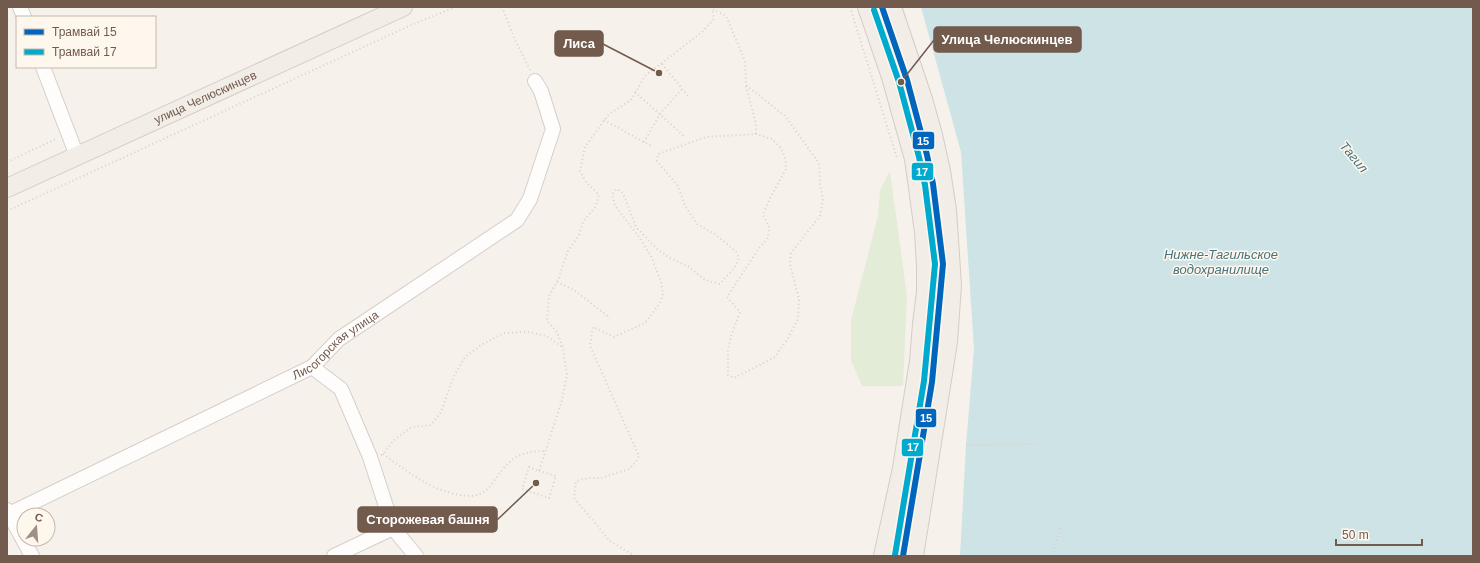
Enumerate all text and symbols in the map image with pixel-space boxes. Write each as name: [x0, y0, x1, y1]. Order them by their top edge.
legend: [16, 16, 156, 68]
text: Трамвай 15: [52, 25, 117, 39]
callout: Улица Челюскинцев: [934, 27, 1081, 52]
callout: Лиса: [555, 31, 603, 56]
text: Улица Челюскинцев: [942, 32, 1072, 47]
text: Лиса: [563, 36, 596, 51]
text: Трамвай 17: [52, 45, 117, 59]
street label: улица Челюскинцев: [152, 68, 259, 127]
line badge: 15: [912, 131, 935, 150]
text: 15: [917, 135, 929, 147]
water label: Тагил: [1337, 138, 1372, 176]
line badge: 17: [911, 162, 934, 181]
text: 17: [916, 166, 928, 178]
water label: Нижне-Тагильское водохранилище: [1164, 247, 1278, 277]
street label: Лисогорская улица: [290, 307, 381, 382]
line badge: 15: [915, 408, 937, 428]
text: 15: [920, 412, 932, 424]
line badge: 17: [901, 438, 924, 457]
text: 17: [907, 441, 919, 453]
north arrow: [16, 507, 56, 547]
callout: Сторожевая башня: [358, 507, 497, 532]
text: С: [33, 511, 45, 524]
text: Сторожевая башня: [366, 512, 490, 527]
scale bar: [1336, 521, 1422, 547]
text: 50 m: [1342, 528, 1369, 542]

